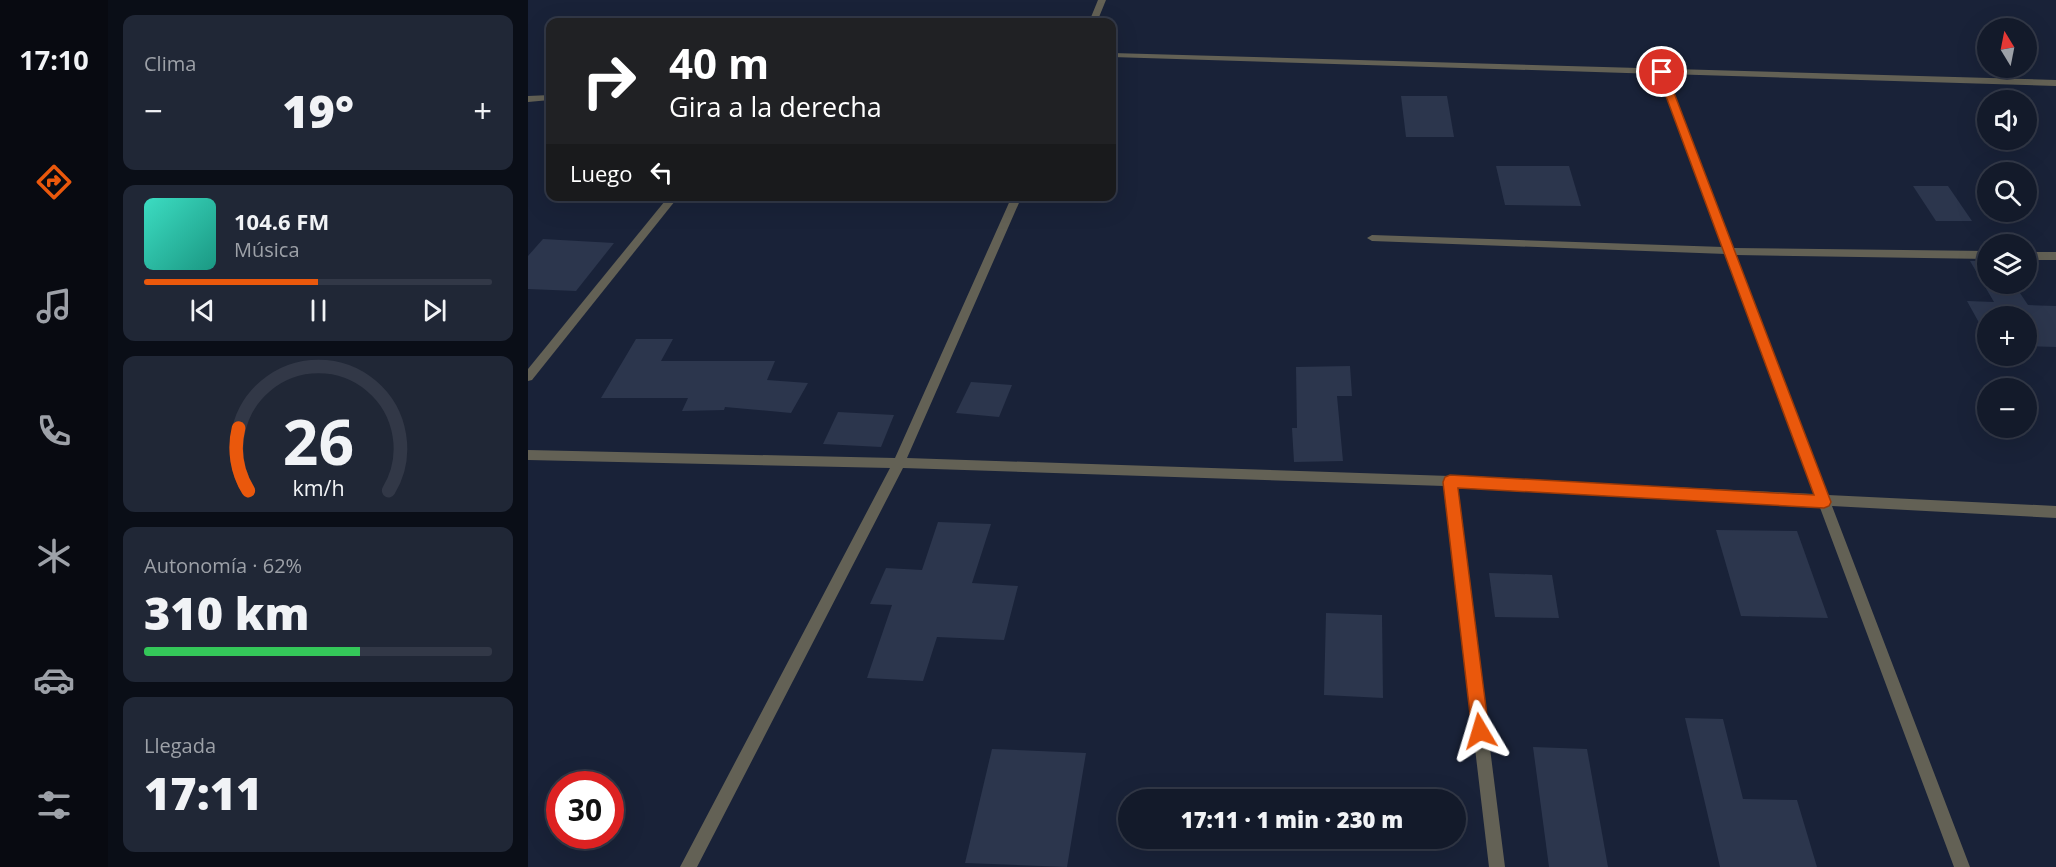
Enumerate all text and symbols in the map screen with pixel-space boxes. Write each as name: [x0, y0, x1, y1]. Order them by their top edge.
north arrow: [1977, 18, 2037, 78]
map controls: [1977, 18, 2037, 438]
text: 40 m: [669, 34, 769, 91]
text: 17:10: [19, 41, 89, 78]
icon: right: [570, 42, 648, 120]
pin: [1636, 46, 1687, 97]
text: Clima: [144, 50, 196, 77]
icon: arrive: [1645, 55, 1678, 88]
text: 19°: [282, 80, 354, 141]
text: −: [144, 88, 163, 133]
text: +: [473, 88, 492, 133]
text: Gira a la derecha: [669, 88, 882, 125]
button: sound: [1977, 90, 2037, 150]
icon: left: [645, 156, 678, 189]
text: Luego: [570, 158, 633, 188]
icon: directions: [33, 161, 75, 203]
button: search: [1977, 162, 2037, 222]
text: 104.6 FM: [234, 206, 329, 236]
button: layers: [1977, 234, 2037, 294]
text: Música: [234, 236, 300, 263]
icon: music: [33, 285, 75, 327]
icon: previous: [186, 294, 219, 327]
icon: pause: [302, 294, 335, 327]
icon: next: [418, 294, 451, 327]
button: +: [1977, 306, 2037, 366]
button: −: [1977, 378, 2037, 438]
text: 26: [282, 398, 354, 483]
icon: phone: [33, 410, 75, 452]
text: km/h: [292, 473, 344, 502]
icon: climate: [33, 535, 75, 577]
text: Autonomía · 62%: [144, 552, 302, 579]
text: 310 km: [144, 582, 309, 643]
icon: car: [33, 659, 75, 701]
position arrow: [1448, 699, 1512, 763]
text: Llegada: [144, 732, 216, 759]
text: 17:11: [144, 762, 262, 823]
speed limit sign: 30: [546, 771, 624, 849]
icon: filters: [33, 784, 75, 826]
text: 17:11 · 1 min · 230 m: [1181, 804, 1403, 834]

